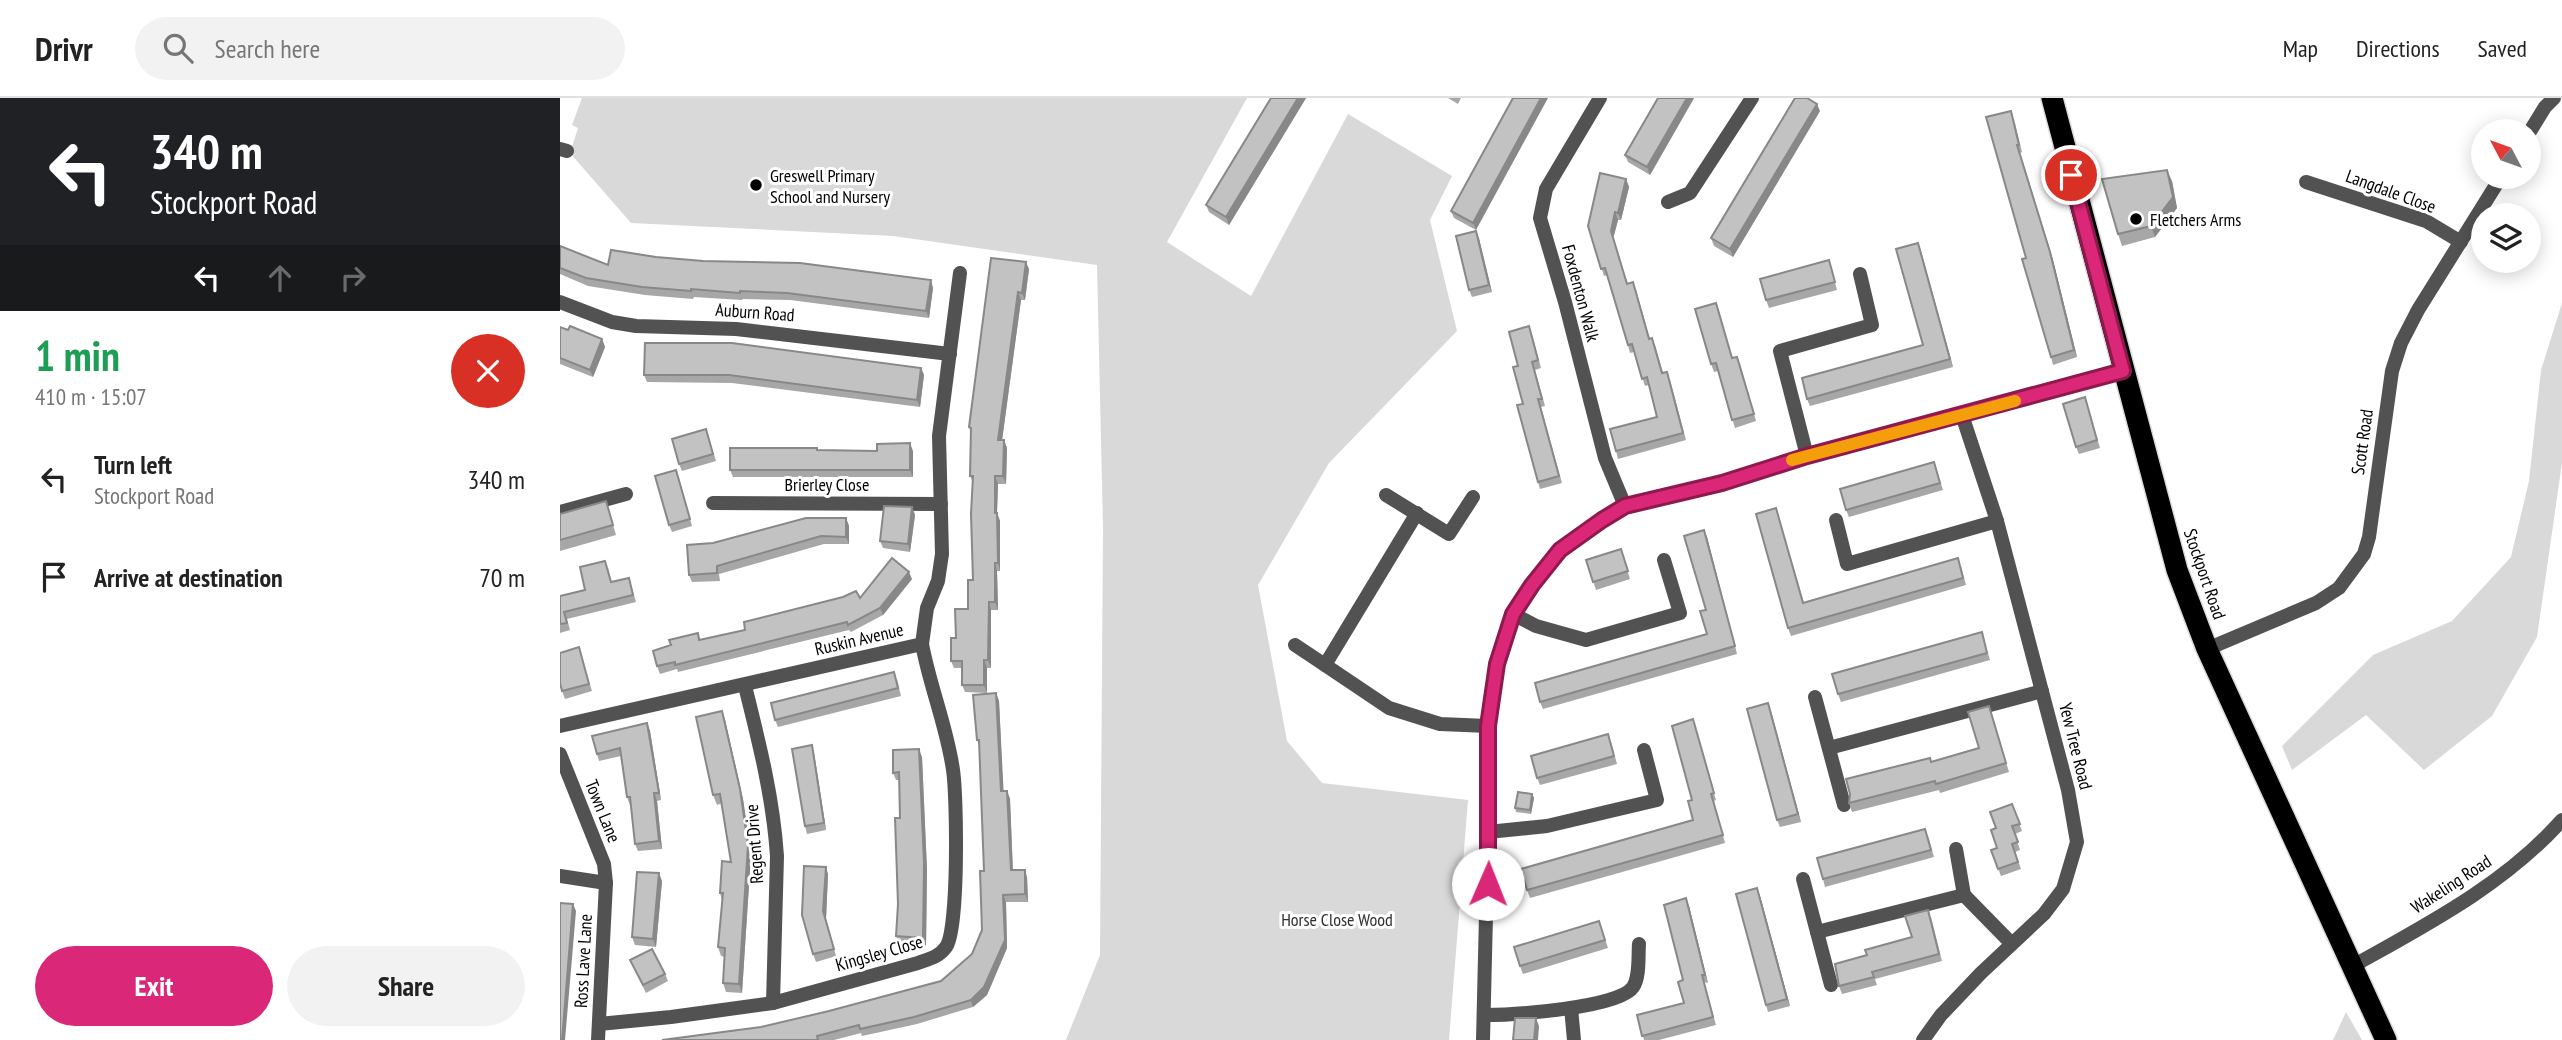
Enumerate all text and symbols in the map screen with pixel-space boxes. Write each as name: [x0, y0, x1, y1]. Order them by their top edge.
search box: [135, 17, 625, 80]
text: Drivr: [35, 27, 93, 70]
icon: search: [159, 29, 197, 67]
text: Search here: [215, 32, 320, 65]
text: Map: [2283, 33, 2318, 64]
text: Directions: [2356, 33, 2440, 64]
text: Saved: [2478, 33, 2527, 64]
text: 340 m: [150, 119, 263, 183]
north arrow: [2471, 119, 2541, 189]
map controls: [2471, 119, 2541, 273]
icon: left: [35, 126, 126, 217]
pin: [2041, 145, 2101, 205]
icon: arrive: [2052, 156, 2090, 194]
place label: Greswell Primary School and Nursery: [770, 164, 890, 208]
street label: Langdale Close: [2343, 164, 2439, 218]
marker: Greswell Primary School and Nursery: [748, 177, 764, 193]
text: Stockport Road: [150, 181, 317, 223]
button: layers: [2471, 203, 2541, 273]
place label: Fletchers Arms: [2150, 208, 2241, 231]
marker: Fletchers Arms: [2128, 211, 2144, 227]
street label: Foxdenton Walk: [1557, 242, 1605, 344]
icon: left: [188, 259, 226, 297]
icon: ahead: [261, 259, 299, 297]
icon: right: [334, 259, 372, 297]
street label: Auburn Road: [715, 298, 795, 326]
text: 1 min: [35, 328, 120, 383]
button: close: [451, 334, 525, 408]
text: 410 m · 15:07: [35, 382, 147, 411]
street label: Scott Road: [2346, 408, 2378, 476]
text: Turn left: [94, 448, 172, 481]
icon: left: [35, 460, 73, 498]
text: 340 m: [467, 463, 525, 496]
street label: Brierley Close: [785, 473, 869, 496]
text: Stockport Road: [94, 481, 214, 510]
street label: Stockport Road: [2179, 526, 2231, 622]
icon: arrive: [35, 558, 73, 596]
text: Arrive at destination: [94, 561, 283, 594]
text: 70 m: [479, 561, 525, 594]
street label: Ruskin Avenue: [812, 618, 906, 660]
street label: Yew Tree Road: [2054, 700, 2098, 792]
street label: Town Lane: [580, 776, 626, 846]
street label: Regent Drive: [740, 803, 768, 885]
position arrow: [1451, 847, 1525, 921]
street label: Wakeling Road: [2406, 850, 2496, 918]
park label: Horse Close Wood: [1281, 908, 1393, 931]
street label: Ross Lave Lane: [569, 913, 597, 1009]
street label: Kingsley Close: [833, 930, 925, 976]
button: Exit: [35, 946, 273, 1026]
button: Share: [287, 946, 525, 1026]

